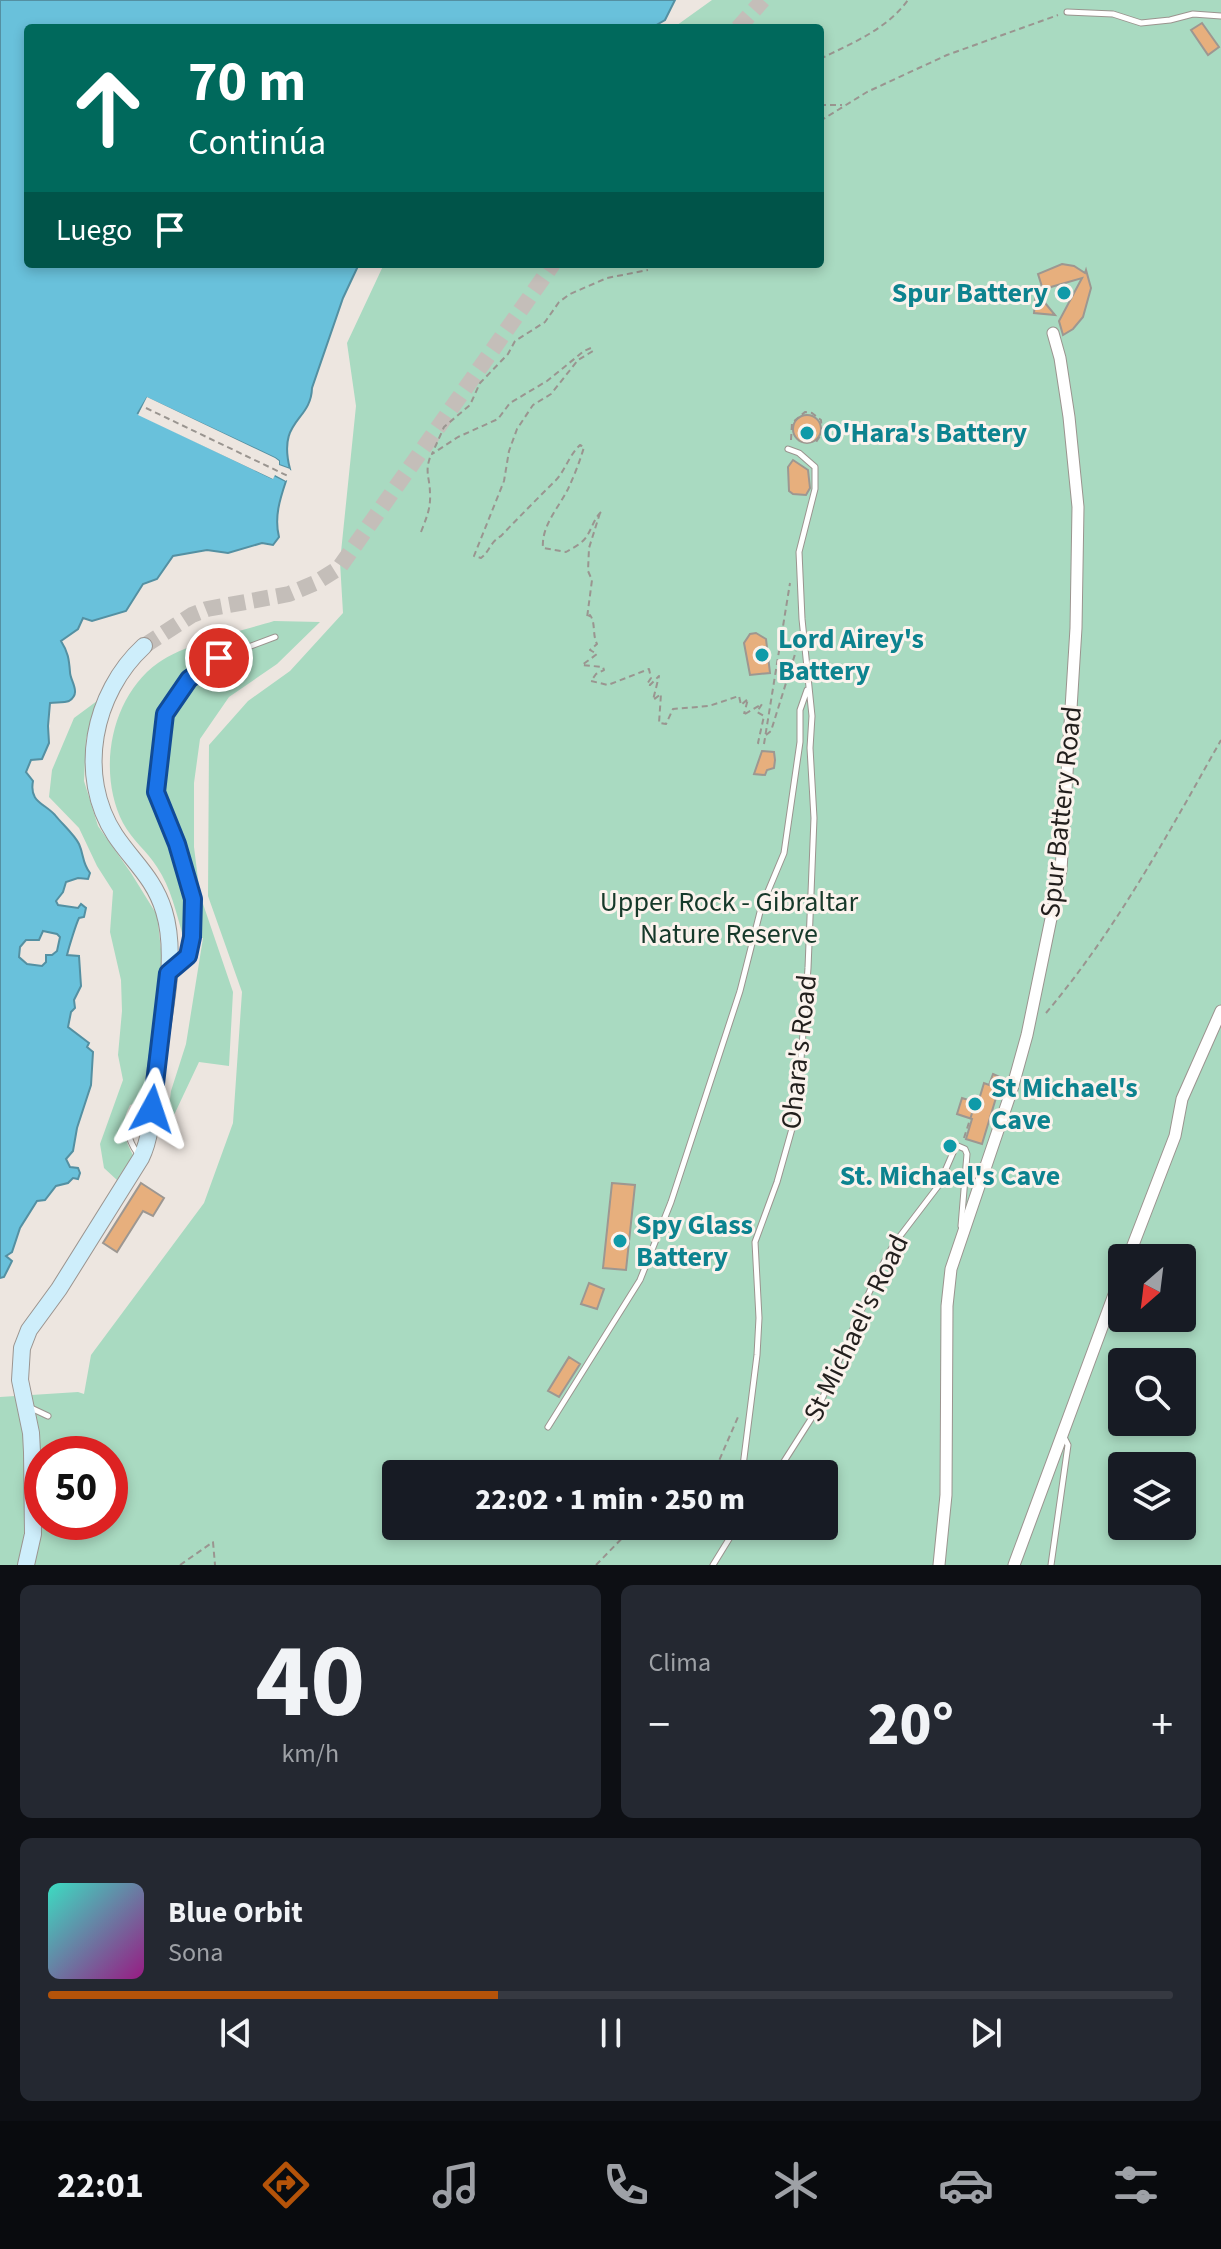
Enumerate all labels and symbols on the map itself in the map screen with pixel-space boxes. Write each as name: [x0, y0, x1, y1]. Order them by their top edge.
place label: Spur Battery: [892, 273, 1048, 313]
marker: Spur Battery: [1055, 284, 1073, 302]
place label: O'Hara's Battery: [823, 413, 1028, 453]
marker: O'Hara's Battery: [798, 424, 816, 442]
place label: Lord Airey's Battery: [778, 619, 924, 691]
pin: [185, 624, 253, 692]
marker: Lord Airey's Battery: [753, 646, 771, 664]
street label: Spur Battery Road: [1030, 704, 1092, 920]
park label: Upper Rock - Gibraltar Nature Reserve: [600, 882, 858, 954]
street label: Ohara's Road: [771, 973, 827, 1131]
position arrow: [110, 1067, 194, 1151]
place label: St Michael's Cave: [991, 1068, 1138, 1140]
marker: St Michael's Cave: [966, 1095, 984, 1113]
marker: St. Michael's Cave: [941, 1137, 959, 1155]
place label: St. Michael's Cave: [840, 1156, 1060, 1196]
place label: Spy Glass Battery: [636, 1205, 753, 1277]
street label: St Michael's Road: [793, 1228, 919, 1428]
marker: Spy Glass Battery: [611, 1232, 629, 1250]
north arrow: [1108, 1244, 1196, 1332]
speed limit sign: 50: [24, 1436, 128, 1540]

